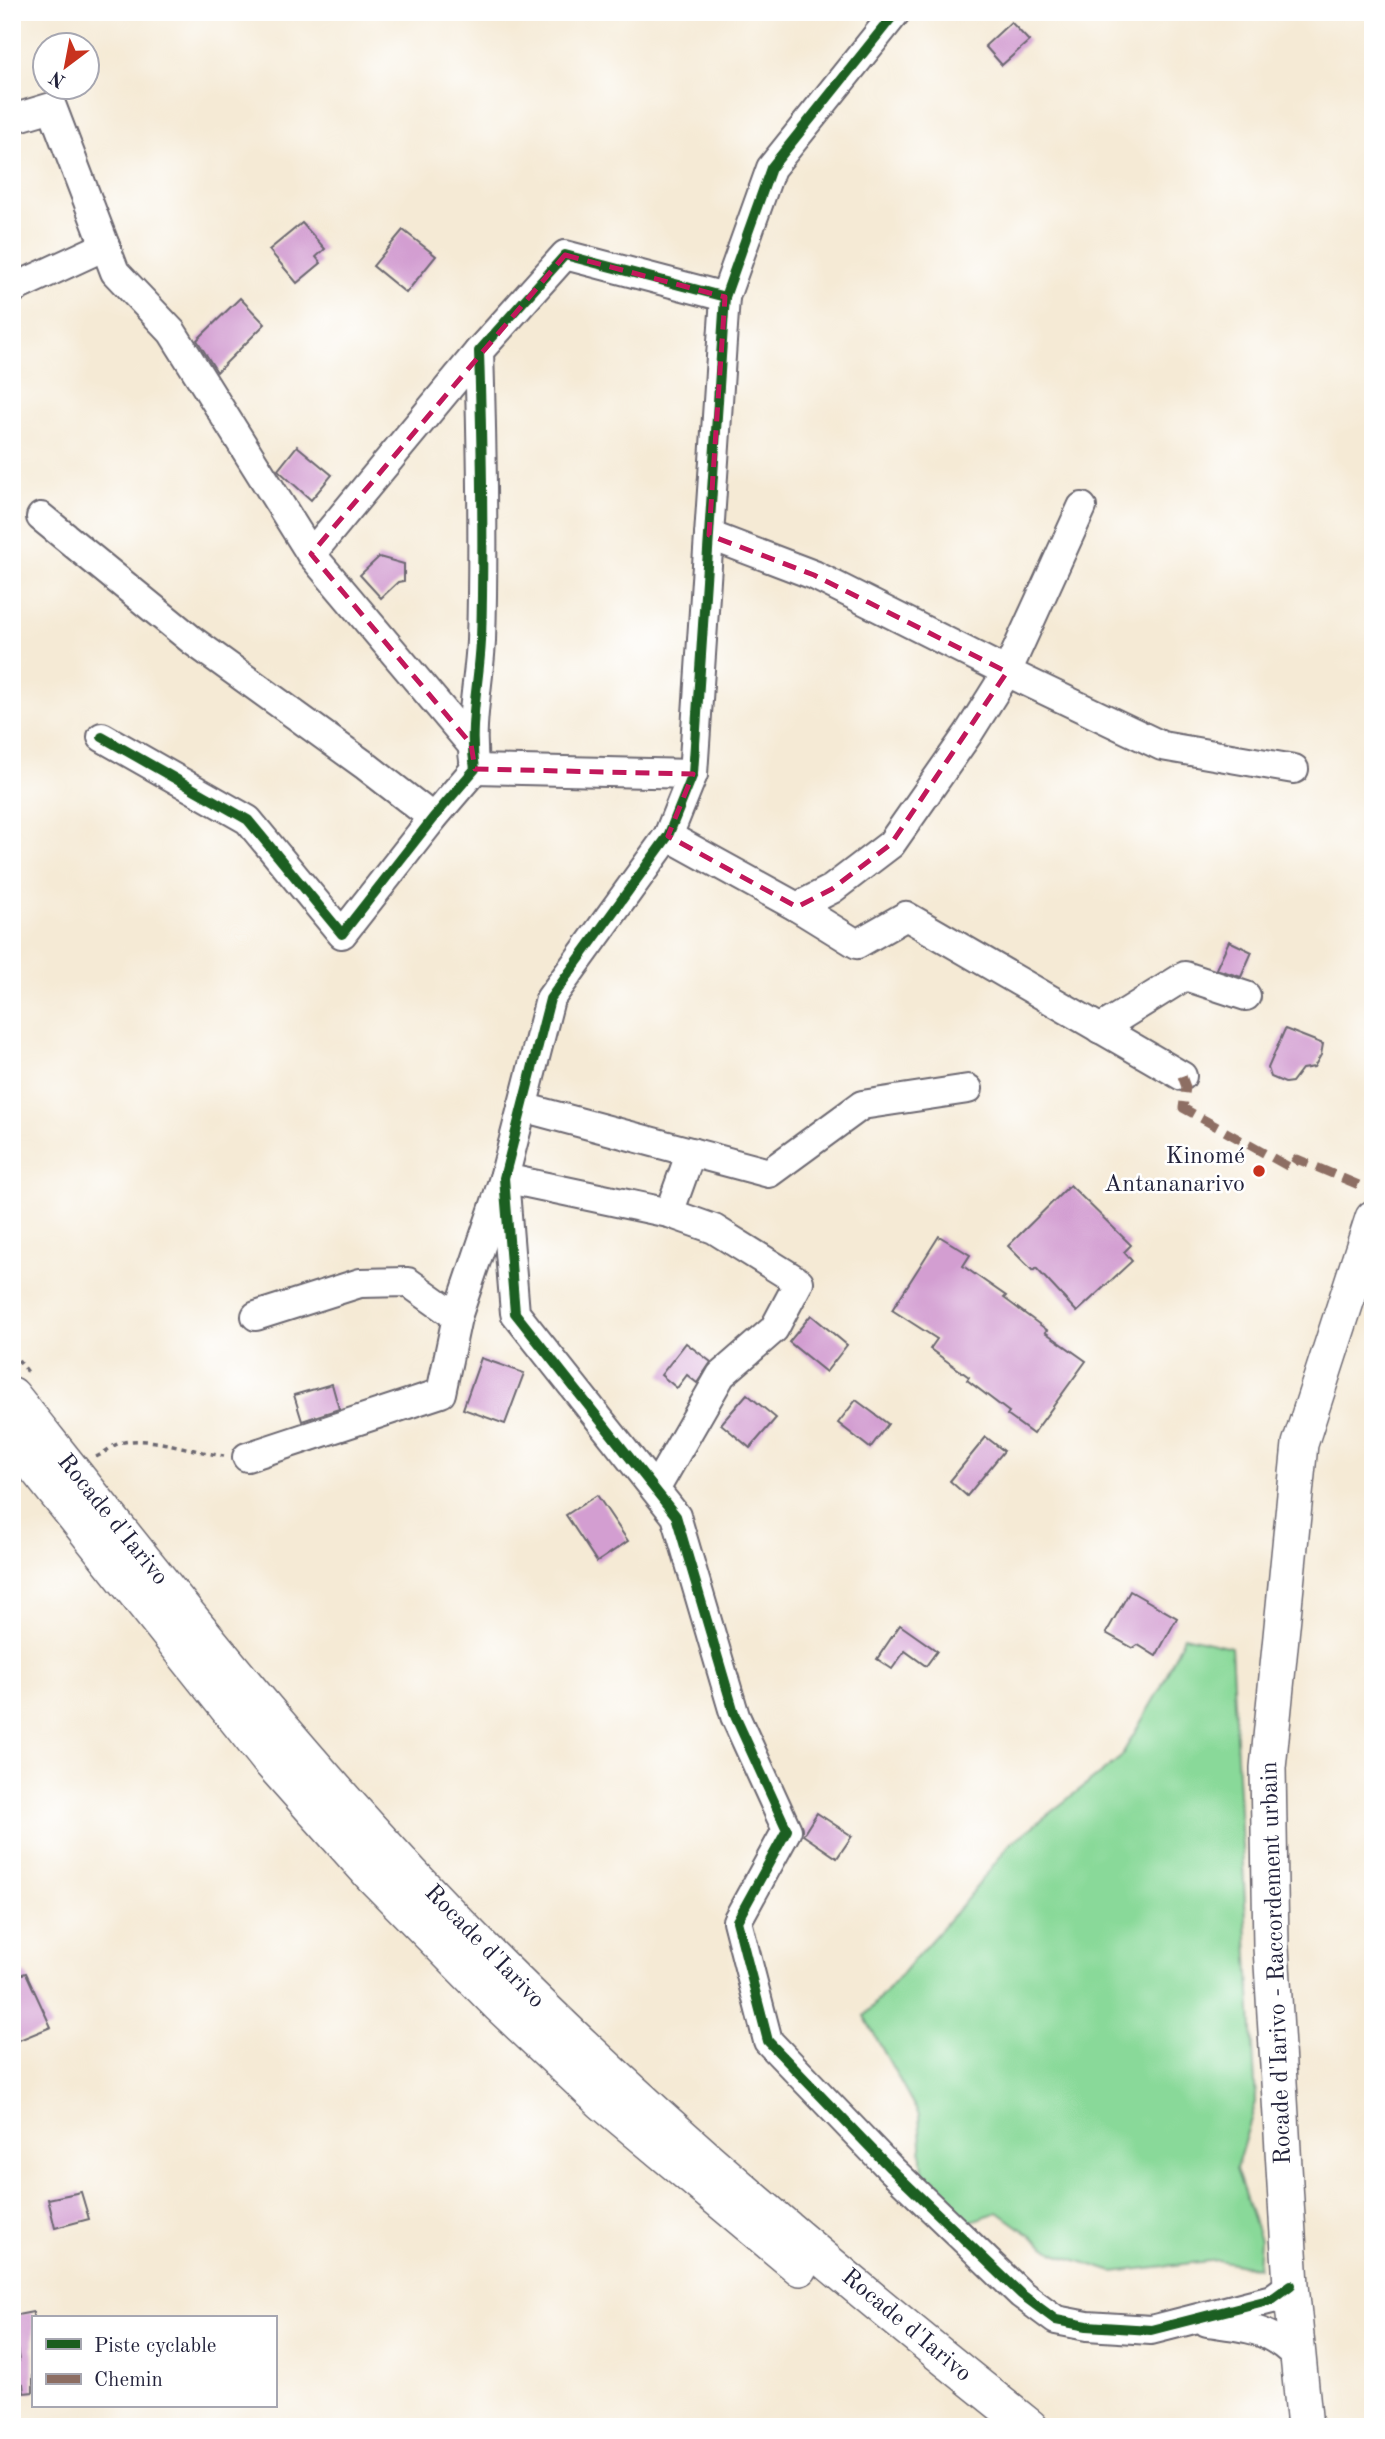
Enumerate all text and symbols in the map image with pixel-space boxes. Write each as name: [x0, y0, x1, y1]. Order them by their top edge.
north arrow: [32, 32, 102, 102]
text: N: [47, 66, 70, 90]
place label: Kinomé Antananarivo: [1104, 1145, 1245, 1197]
marker: Kinomé Antananarivo: [1251, 1163, 1267, 1179]
street label: Rocade d'Iarivo: [52, 1450, 172, 1590]
street label: Rocade d'Iarivo - Raccordement urbain: [1258, 1761, 1296, 2165]
street label: Rocade d'Iarivo: [419, 1881, 549, 2013]
street label: Rocade d'Iarivo: [837, 2265, 975, 2387]
legend: [32, 2316, 276, 2408]
text: Piste cyclable: [94, 2336, 217, 2357]
text: Chemin: [94, 2370, 163, 2391]

